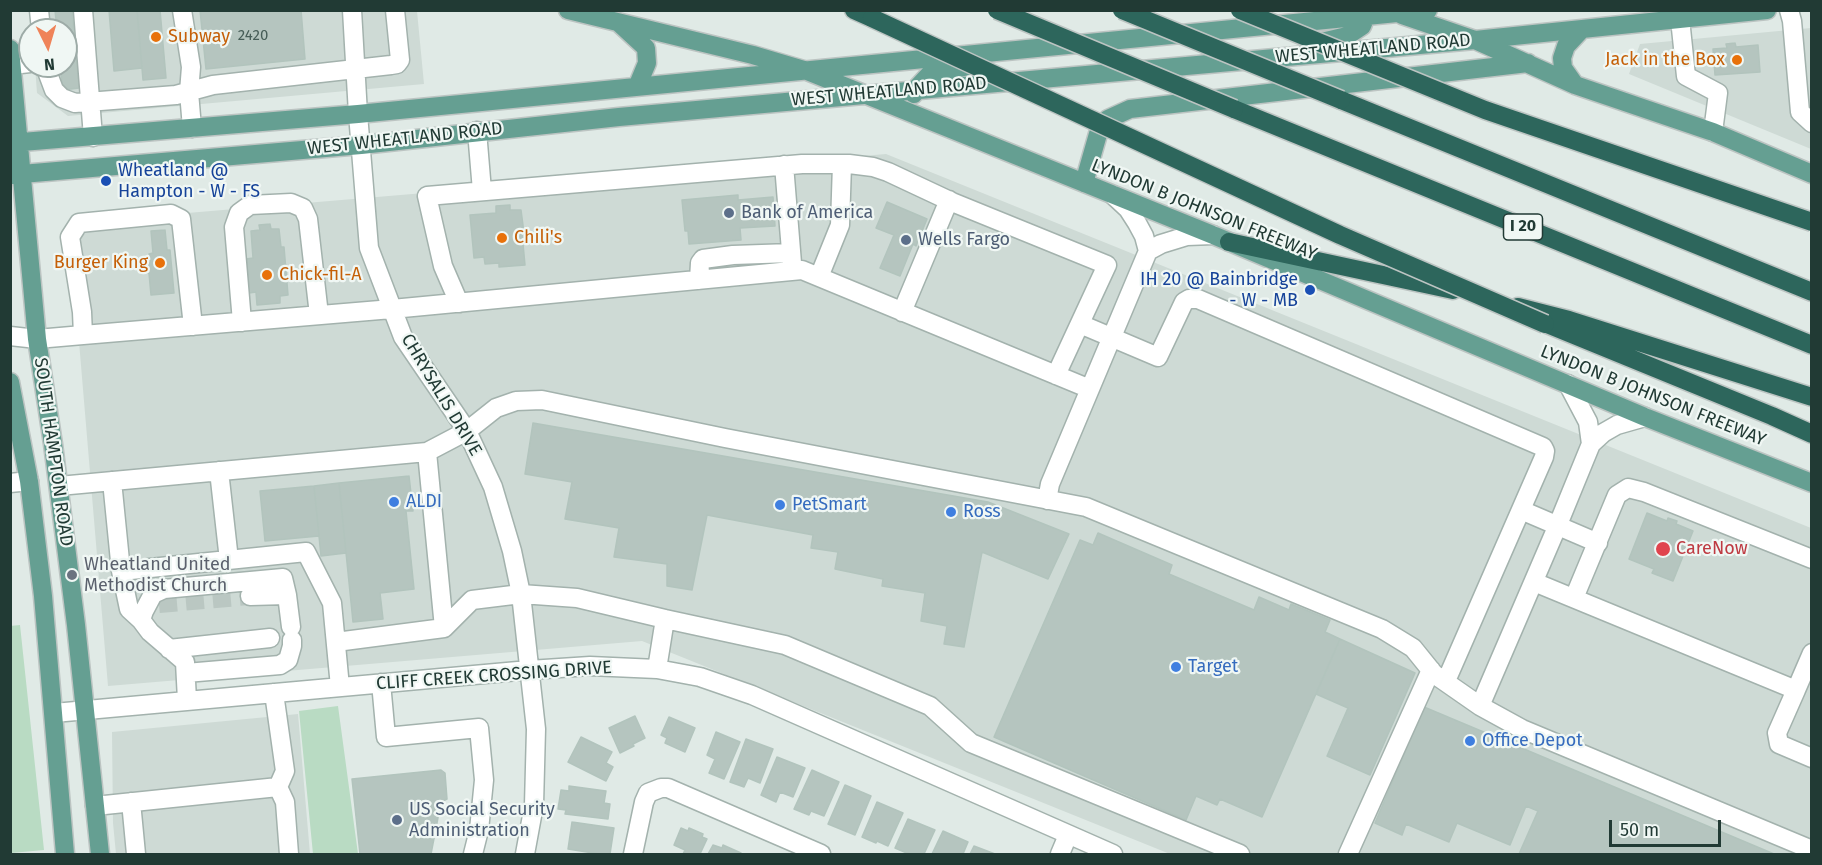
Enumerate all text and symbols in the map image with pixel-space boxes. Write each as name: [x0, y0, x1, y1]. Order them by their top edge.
north arrow: [18, 18, 78, 78]
place label: Subway: [168, 26, 230, 48]
house number: 2420: [238, 27, 268, 45]
marker: Subway: [149, 30, 163, 44]
street label: WEST WHEATLAND ROAD: [1274, 30, 1472, 68]
place label: Jack in the Box: [1605, 49, 1725, 71]
marker: Jack in the Box: [1730, 53, 1744, 67]
text: N: [43, 55, 56, 74]
street label: WEST WHEATLAND ROAD: [790, 73, 988, 111]
street label: WEST WHEATLAND ROAD: [306, 118, 504, 160]
street label: LYNDON B JOHNSON FREEWAY: [1088, 155, 1320, 265]
place label: Wheatland @ Hampton - W - FS: [118, 160, 260, 202]
marker: Wheatland @ Hampton - W - FS: [99, 174, 113, 188]
place label: Bank of America: [741, 202, 873, 224]
marker: Bank of America: [722, 206, 736, 220]
road number: I 20: [1504, 214, 1543, 240]
place label: Chili's: [514, 227, 562, 249]
place label: Wells Fargo: [918, 229, 1010, 251]
marker: Chili's: [495, 231, 509, 245]
marker: Wells Fargo: [899, 233, 913, 247]
place label: Burger King: [54, 252, 148, 274]
marker: Burger King: [153, 256, 167, 270]
place label: Chick-fil-A: [279, 264, 362, 286]
marker: Chick-fil-A: [260, 268, 274, 282]
place label: IH 20 @ Bainbridge - W - MB: [1140, 269, 1298, 312]
marker: IH 20 @ Bainbridge - W - MB: [1303, 283, 1317, 297]
street label: CHRYSALIS DRIVE: [396, 330, 486, 460]
street label: LYNDON B JOHNSON FREEWAY: [1537, 341, 1769, 451]
street label: SOUTH HAMPTON ROAD: [29, 356, 77, 548]
place label: ALDI: [406, 491, 442, 513]
place label: PetSmart: [792, 494, 867, 516]
marker: ALDI: [387, 495, 401, 509]
marker: PetSmart: [773, 498, 787, 512]
place label: Ross: [963, 501, 1001, 523]
marker: Ross: [944, 505, 958, 519]
place label: CareNow: [1676, 538, 1748, 560]
marker: CareNow: [1654, 540, 1672, 558]
place label: Wheatland United Methodist Church: [84, 554, 231, 596]
marker: Wheatland United Methodist Church: [65, 568, 79, 582]
place label: Target: [1188, 656, 1238, 678]
street label: CLIFF CREEK CROSSING DRIVE: [375, 657, 613, 695]
marker: Target: [1169, 660, 1183, 674]
place label: Office Depot: [1482, 730, 1583, 752]
marker: Office Depot: [1463, 734, 1477, 748]
place label: US Social Security Administration: [409, 799, 555, 842]
scale bar: [1612, 808, 1724, 846]
marker: US Social Security Administration: [390, 813, 404, 827]
text: 50 m: [1620, 819, 1659, 841]

